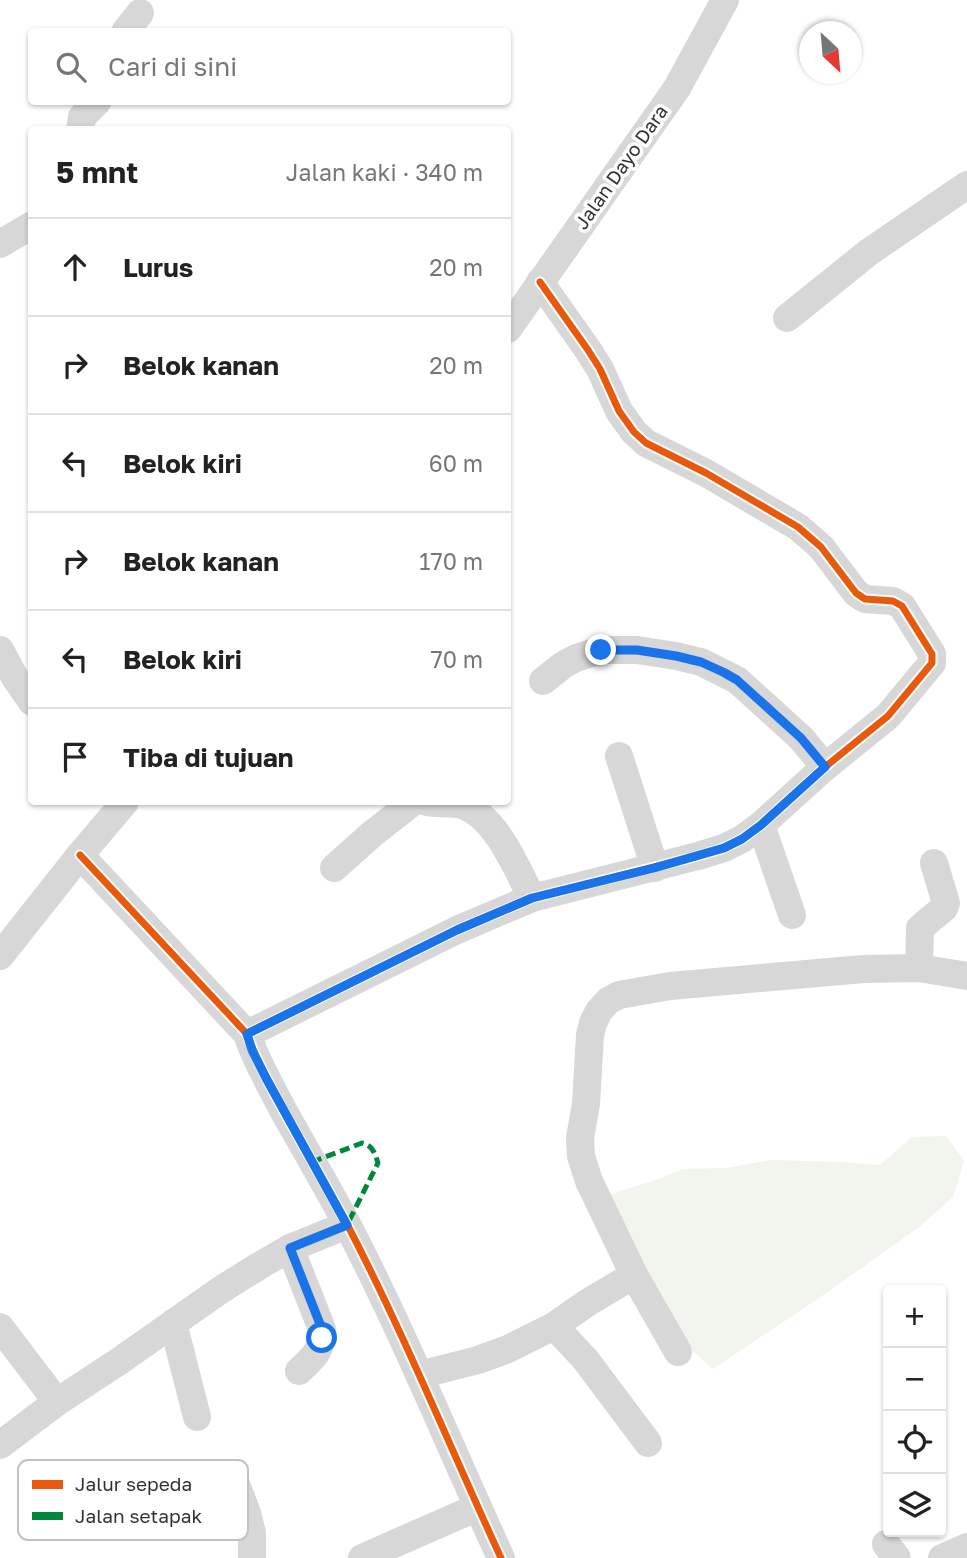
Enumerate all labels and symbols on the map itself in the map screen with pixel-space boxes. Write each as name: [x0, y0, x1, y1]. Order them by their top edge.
north arrow: [799, 21, 862, 84]
street label: Jalan Dayo Dara: [569, 100, 672, 233]
route end: [585, 634, 616, 665]
route start: [306, 1322, 337, 1353]
legend: [18, 1460, 248, 1540]
text: Jalur sepeda: [75, 1472, 192, 1495]
text: Jalan setapak: [75, 1504, 202, 1527]

